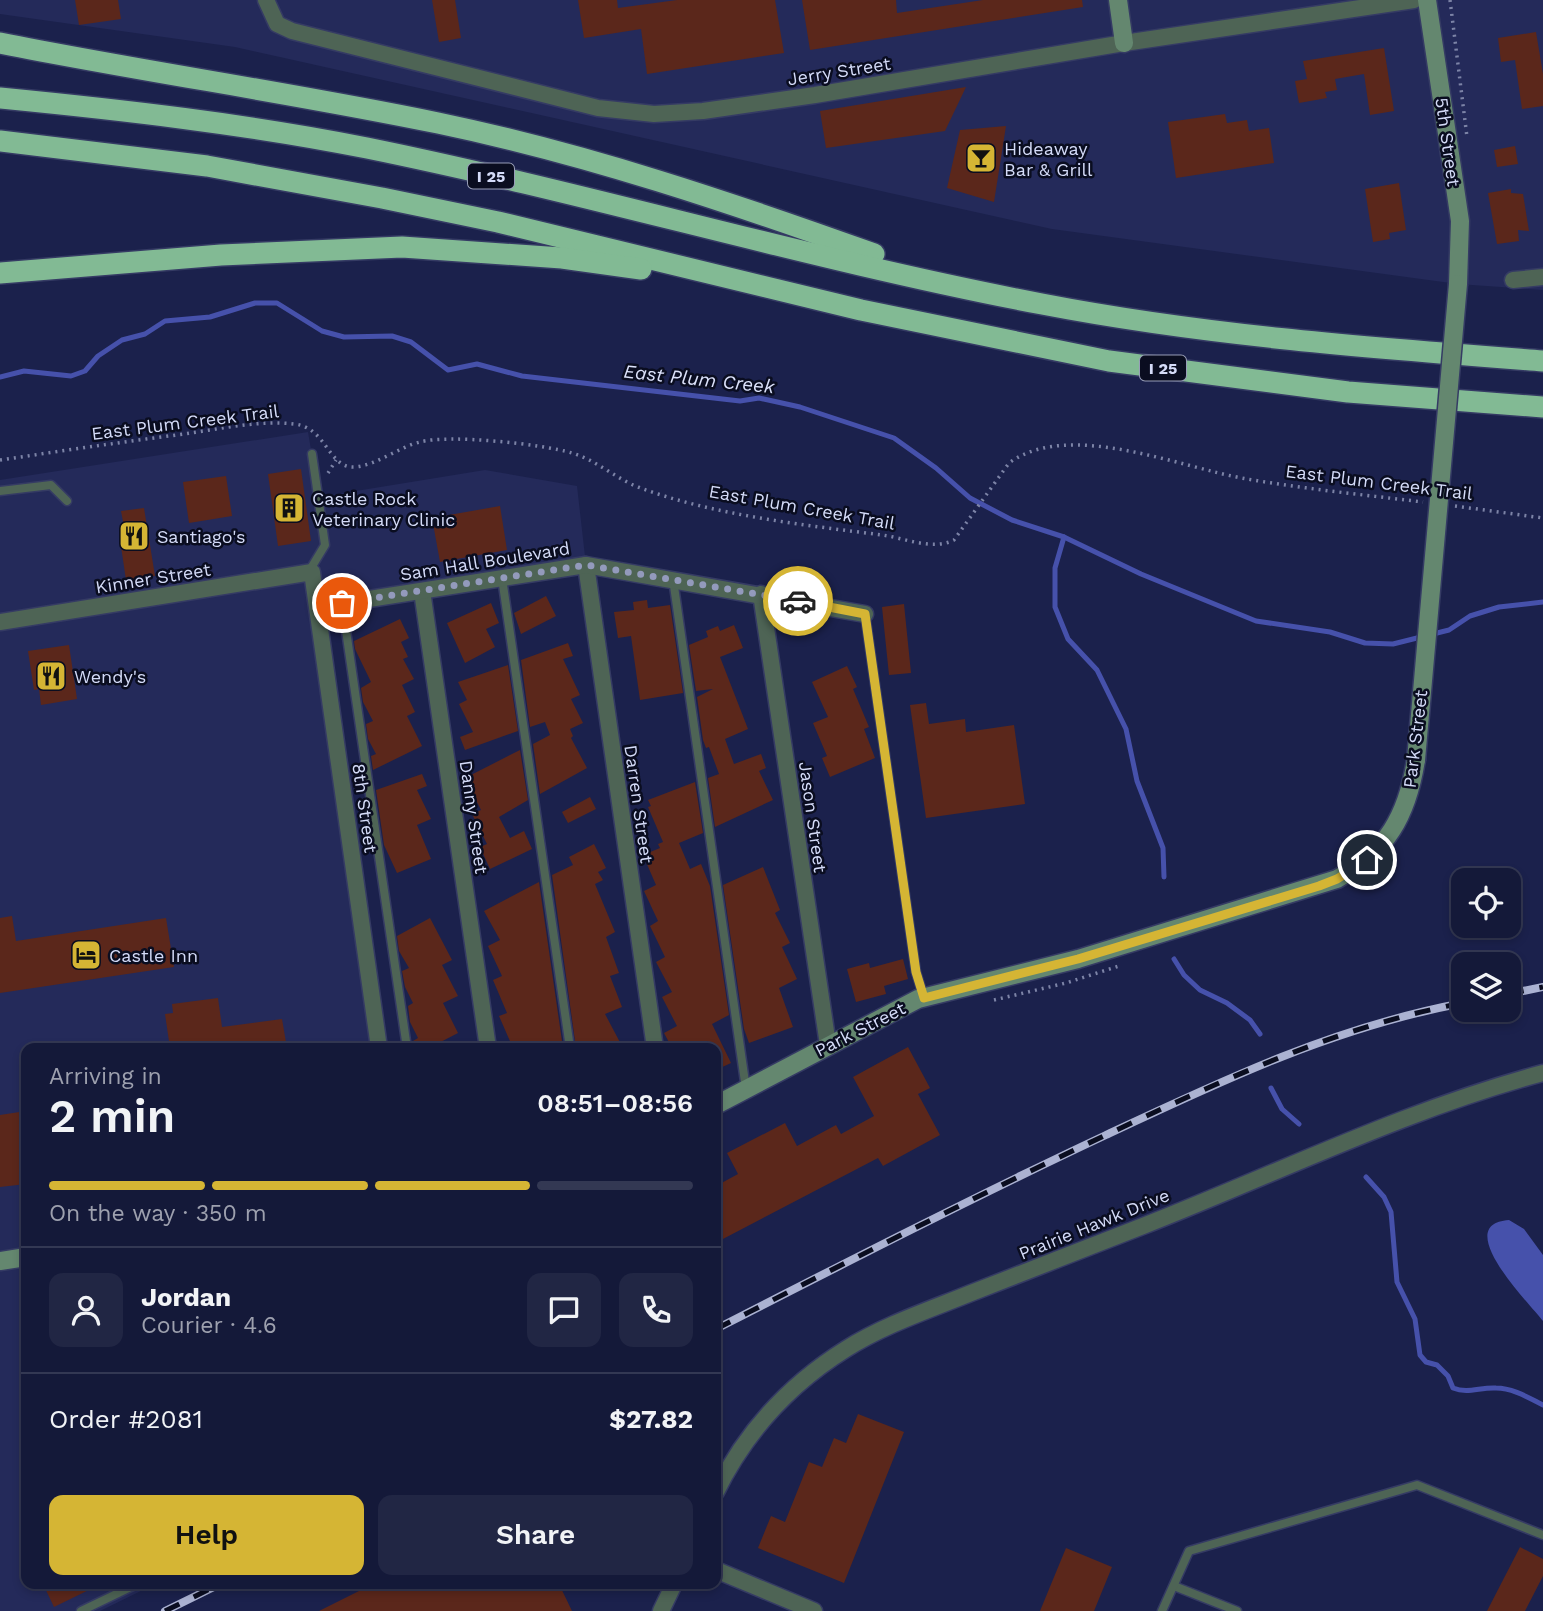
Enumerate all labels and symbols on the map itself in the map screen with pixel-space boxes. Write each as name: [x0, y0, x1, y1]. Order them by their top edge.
street label: Jerry Street: [786, 52, 893, 90]
street label: 5th Street: [1431, 96, 1465, 188]
place label: Hideaway Bar & Grill: [1004, 138, 1093, 180]
bar icon: Hideaway Bar & Grill: [964, 141, 998, 175]
road number: I 25: [468, 164, 514, 188]
road number: I 25: [1140, 356, 1186, 380]
water label: East Plum Creek: [622, 360, 776, 398]
street label: East Plum Creek Trail: [90, 400, 280, 444]
street label: East Plum Creek Trail: [1284, 460, 1474, 504]
street label: East Plum Creek Trail: [707, 480, 897, 534]
place label: Castle Rock Veterinary Clinic: [312, 488, 455, 530]
building icon: Castle Rock Veterinary Clinic: [272, 491, 306, 525]
restaurant icon: Santiago's: [117, 519, 151, 553]
place label: Santiago's: [157, 526, 246, 547]
street label: Sam Hall Boulevard: [399, 537, 571, 585]
street label: Kinner Street: [94, 558, 213, 597]
courier: [763, 566, 833, 636]
pin: [312, 573, 372, 633]
restaurant icon: Wendy's: [34, 659, 68, 693]
place label: Wendy's: [74, 666, 146, 687]
street label: Park Street: [1399, 688, 1431, 789]
street label: Darren Street: [620, 743, 658, 865]
street label: Danny Street: [456, 759, 492, 876]
street label: Jason Street: [795, 760, 831, 874]
street label: 8th Street: [348, 762, 382, 855]
pin: [1337, 830, 1397, 890]
hotel icon: Castle Inn: [69, 938, 103, 972]
place label: Castle Inn: [109, 945, 198, 966]
street label: Park Street: [811, 997, 909, 1061]
street label: Prairie Hawk Drive: [1016, 1184, 1172, 1264]

